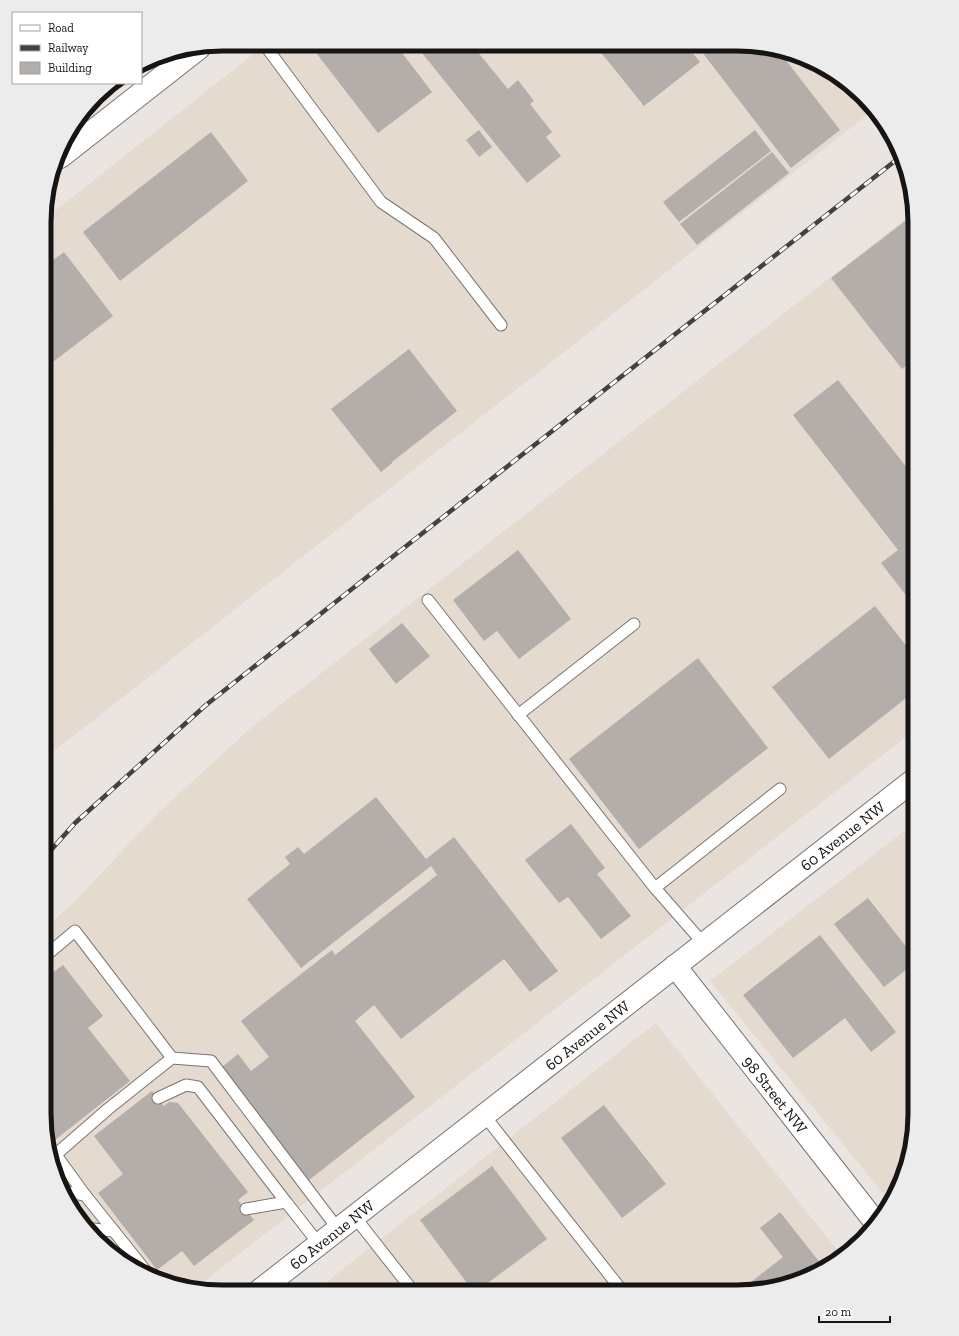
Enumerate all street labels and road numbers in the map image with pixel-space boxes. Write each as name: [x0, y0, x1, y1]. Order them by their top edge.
street label: 60 Avenue NW: [796, 797, 888, 875]
street label: 60 Avenue NW: [541, 996, 633, 1074]
street label: 98 Street NW: [739, 1052, 812, 1137]
street label: 60 Avenue NW: [285, 1195, 378, 1273]

